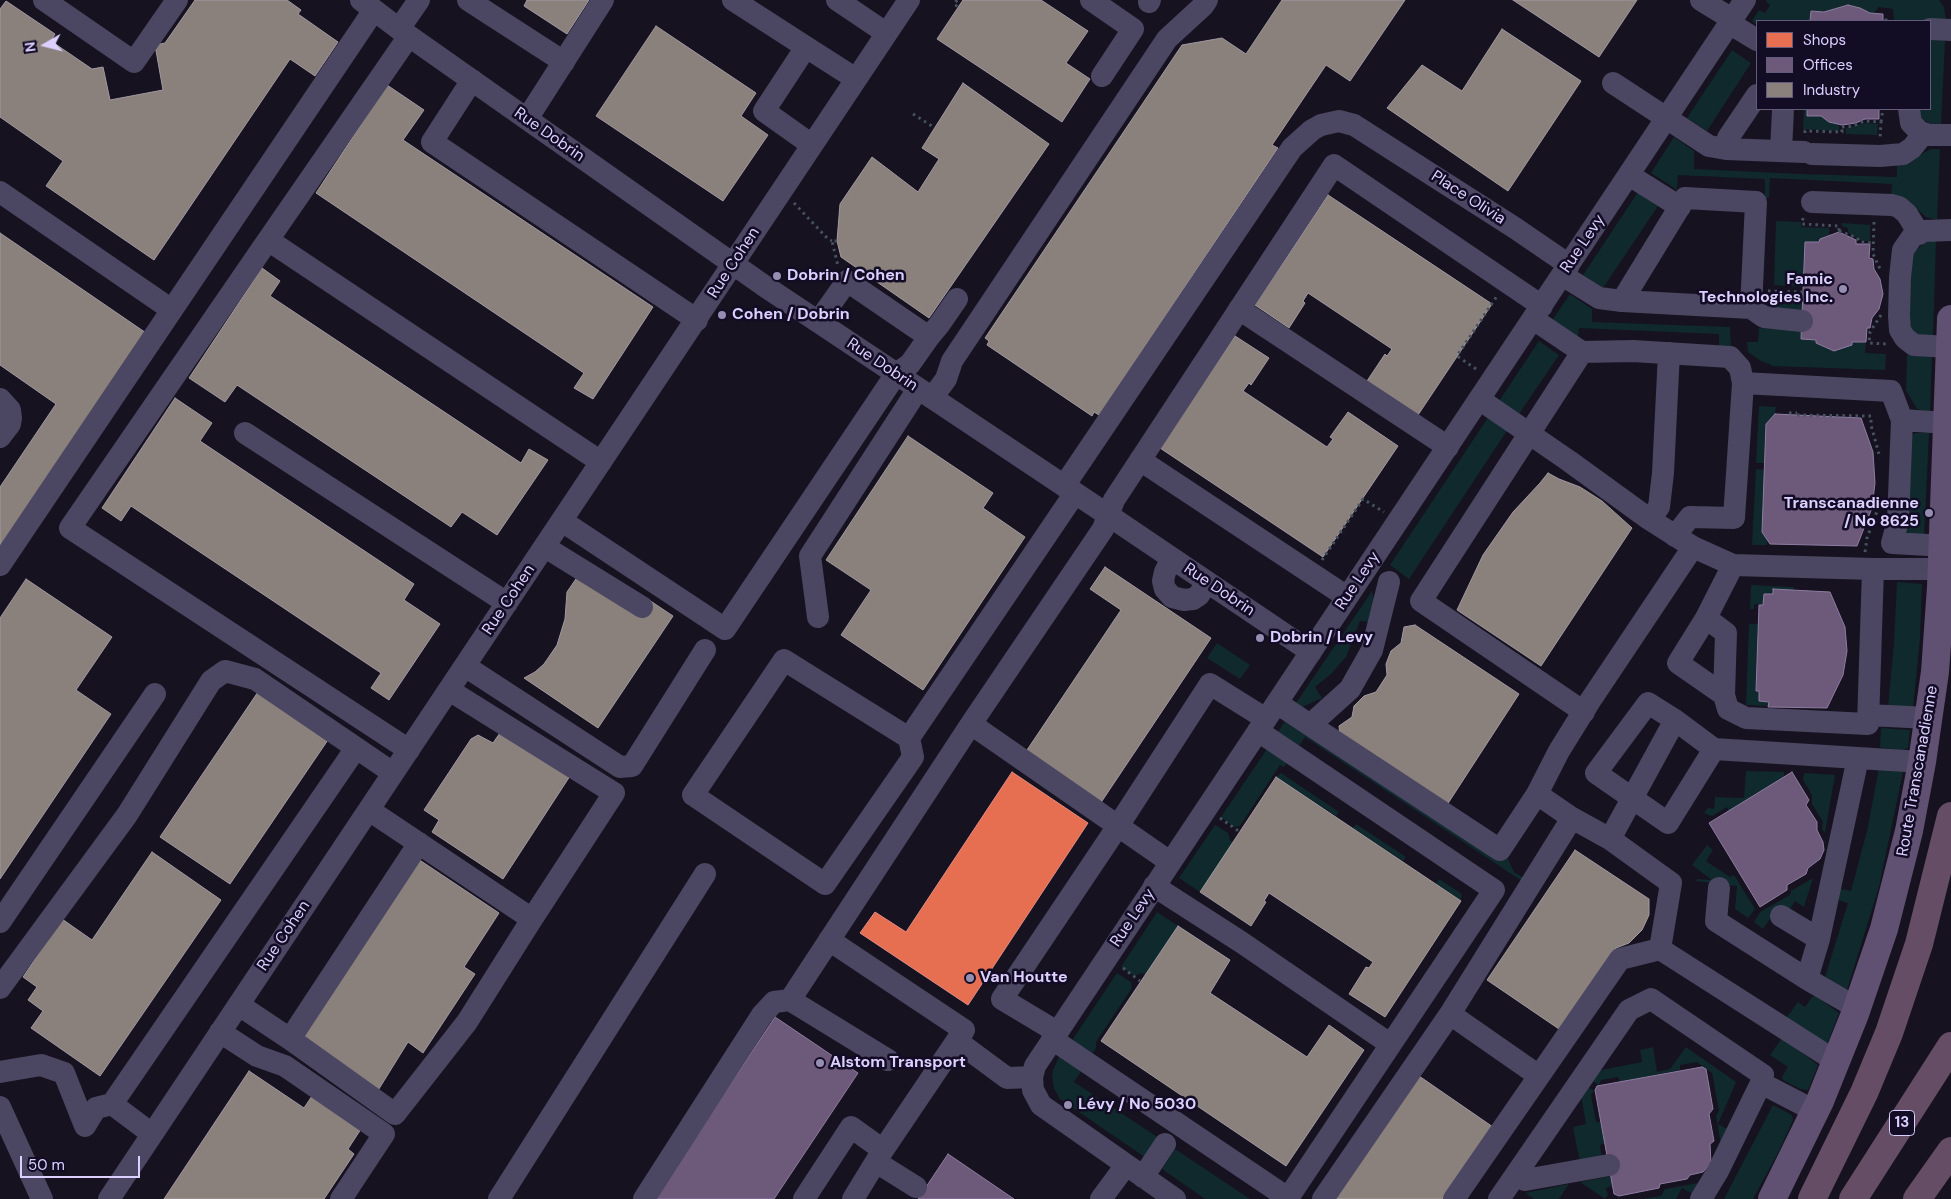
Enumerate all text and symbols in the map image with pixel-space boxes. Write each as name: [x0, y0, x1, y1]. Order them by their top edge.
north arrow: [20, 20, 70, 70]
legend: [1756, 20, 1931, 110]
text: Shops: [1803, 30, 1846, 50]
text: N: [21, 41, 40, 53]
text: Offices: [1803, 55, 1853, 75]
text: Industry: [1803, 80, 1860, 100]
street label: Rue Dobrin: [510, 104, 588, 166]
street label: Place Olivia: [1427, 167, 1509, 229]
street label: Rue Levy: [1557, 211, 1609, 277]
street label: Rue Cohen: [704, 224, 764, 302]
place label: Dobrin / Cohen: [787, 266, 905, 286]
marker: Dobrin / Cohen: [771, 270, 783, 282]
place label: Famic Technologies Inc.: [1699, 270, 1833, 308]
marker: Famic Technologies Inc.: [1837, 283, 1849, 295]
place label: Cohen / Dobrin: [732, 305, 850, 325]
marker: Cohen / Dobrin: [716, 309, 728, 321]
street label: Rue Dobrin: [843, 334, 921, 396]
place label: Transcanadienne / No 8625: [1784, 494, 1919, 532]
marker: Transcanadienne / No 8625: [1923, 507, 1935, 519]
street label: Rue Levy: [1332, 548, 1384, 614]
street label: Rue Dobrin: [1180, 559, 1258, 621]
street label: Rue Cohen: [479, 561, 539, 639]
place label: Dobrin / Levy: [1270, 628, 1373, 648]
marker: Dobrin / Levy: [1254, 632, 1266, 644]
street label: Route Transcanadienne: [1894, 684, 1942, 858]
street label: Rue Levy: [1107, 885, 1159, 951]
street label: Rue Cohen: [254, 897, 314, 975]
place label: Van Houtte: [980, 968, 1068, 988]
marker: Van Houtte: [964, 972, 976, 984]
place label: Alstom Transport: [830, 1053, 966, 1073]
marker: Alstom Transport: [814, 1057, 826, 1069]
place label: Lévy / No 5030: [1078, 1095, 1196, 1115]
marker: Lévy / No 5030: [1062, 1099, 1074, 1111]
road number: 13: [1890, 1110, 1914, 1136]
scale bar: [22, 1146, 142, 1178]
text: 50 m: [28, 1155, 65, 1175]

